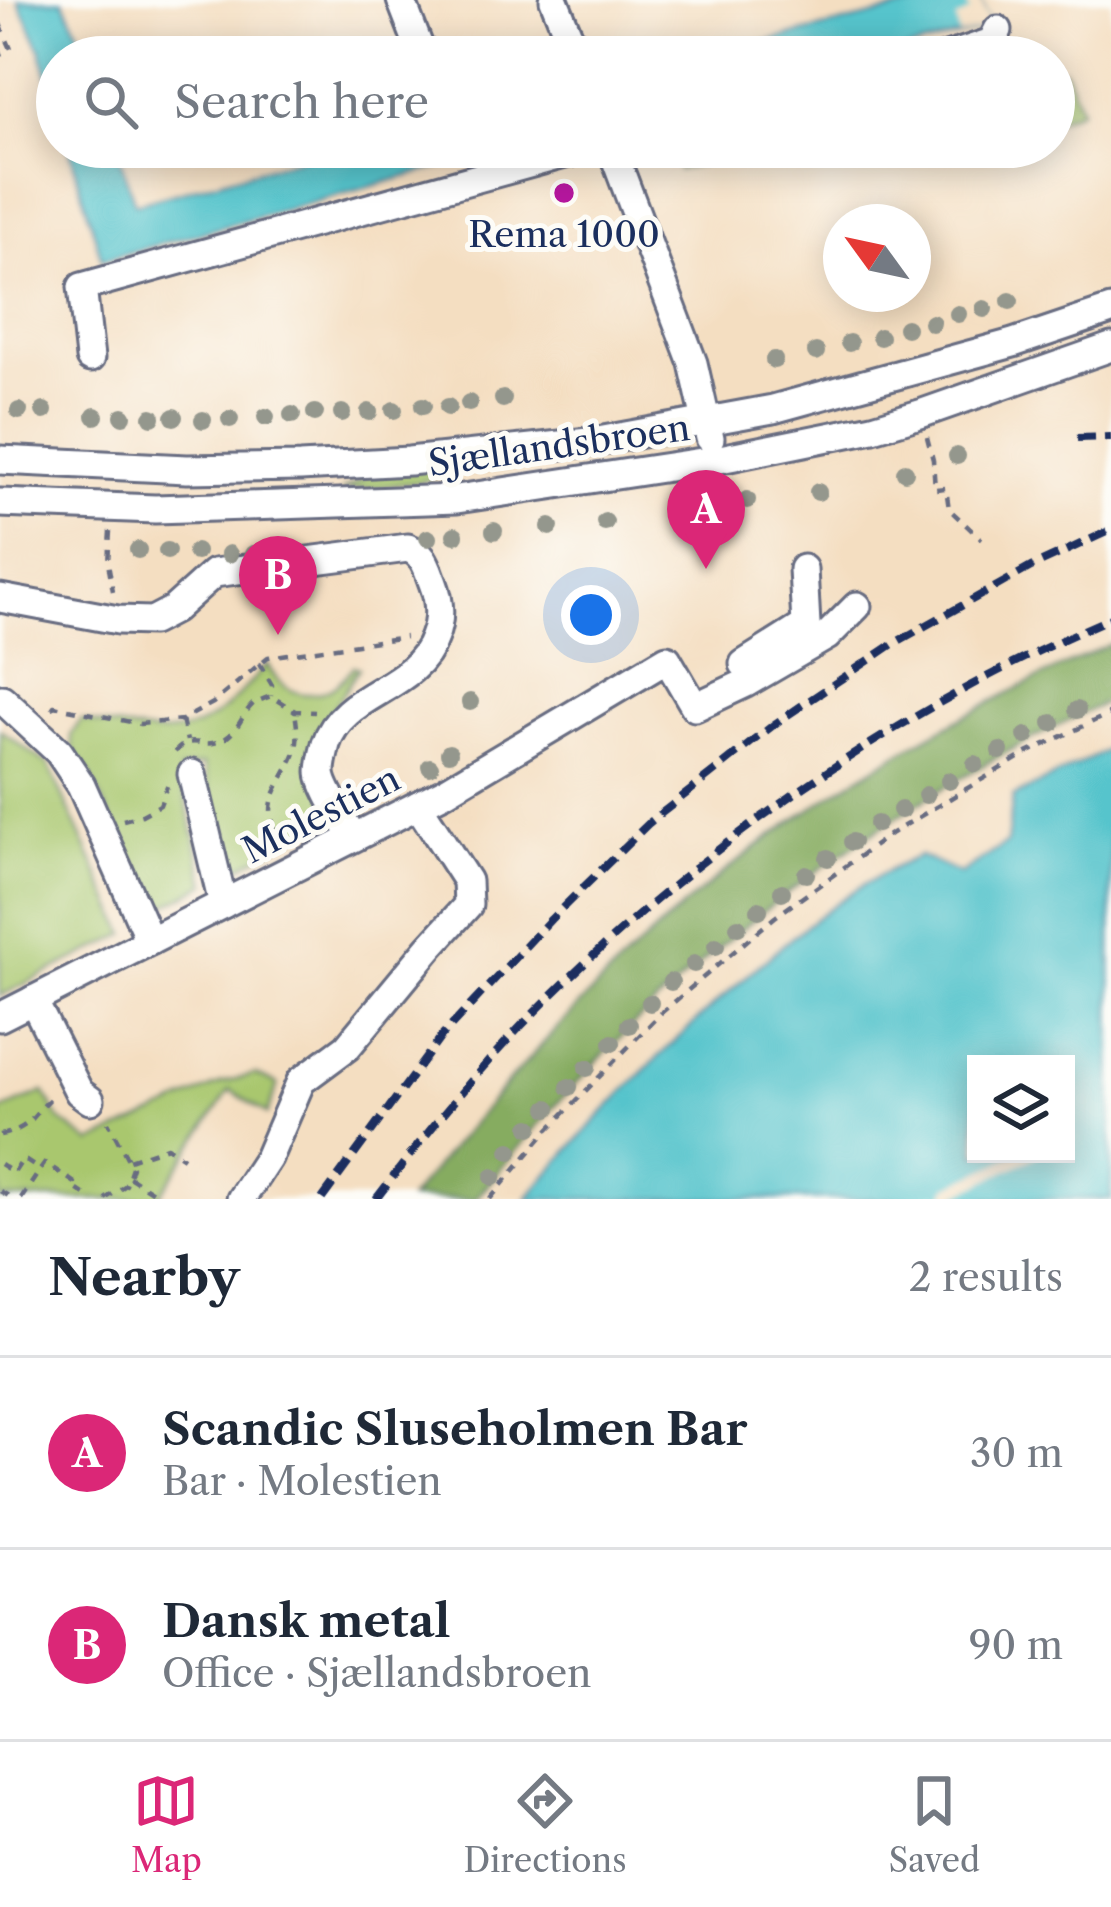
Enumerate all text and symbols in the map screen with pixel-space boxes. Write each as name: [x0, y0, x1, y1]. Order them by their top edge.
search box: [36, 36, 1075, 168]
icon: search: [78, 69, 144, 135]
text: Search here: [174, 74, 429, 130]
marker: Rema 1000: [551, 180, 577, 206]
north arrow: [823, 204, 931, 312]
place label: Rema 1000: [468, 212, 660, 256]
street label: Sjællandsbroen: [425, 405, 693, 485]
pin: A: [667, 470, 745, 569]
pin: B: [239, 536, 317, 635]
your location: [561, 585, 621, 645]
street label: Molestien: [235, 756, 407, 872]
map controls: [967, 1055, 1075, 1163]
button: layers: [967, 1055, 1075, 1163]
text: Nearby: [48, 1246, 240, 1308]
text: 2 results: [909, 1253, 1063, 1301]
text: Scandic Sluseholmen Bar: [162, 1401, 748, 1457]
text: A: [72, 1429, 102, 1477]
text: 30 m: [970, 1429, 1063, 1477]
text: Bar · Molestien: [162, 1457, 442, 1505]
text: Dansk metal: [162, 1593, 450, 1649]
text: B: [73, 1621, 102, 1669]
text: 90 m: [969, 1621, 1063, 1669]
text: Office · Sjællandsbroen: [162, 1649, 591, 1697]
tab: Map: [131, 1768, 202, 1881]
tab: Directions: [464, 1768, 627, 1881]
tab: Saved: [888, 1768, 980, 1881]

